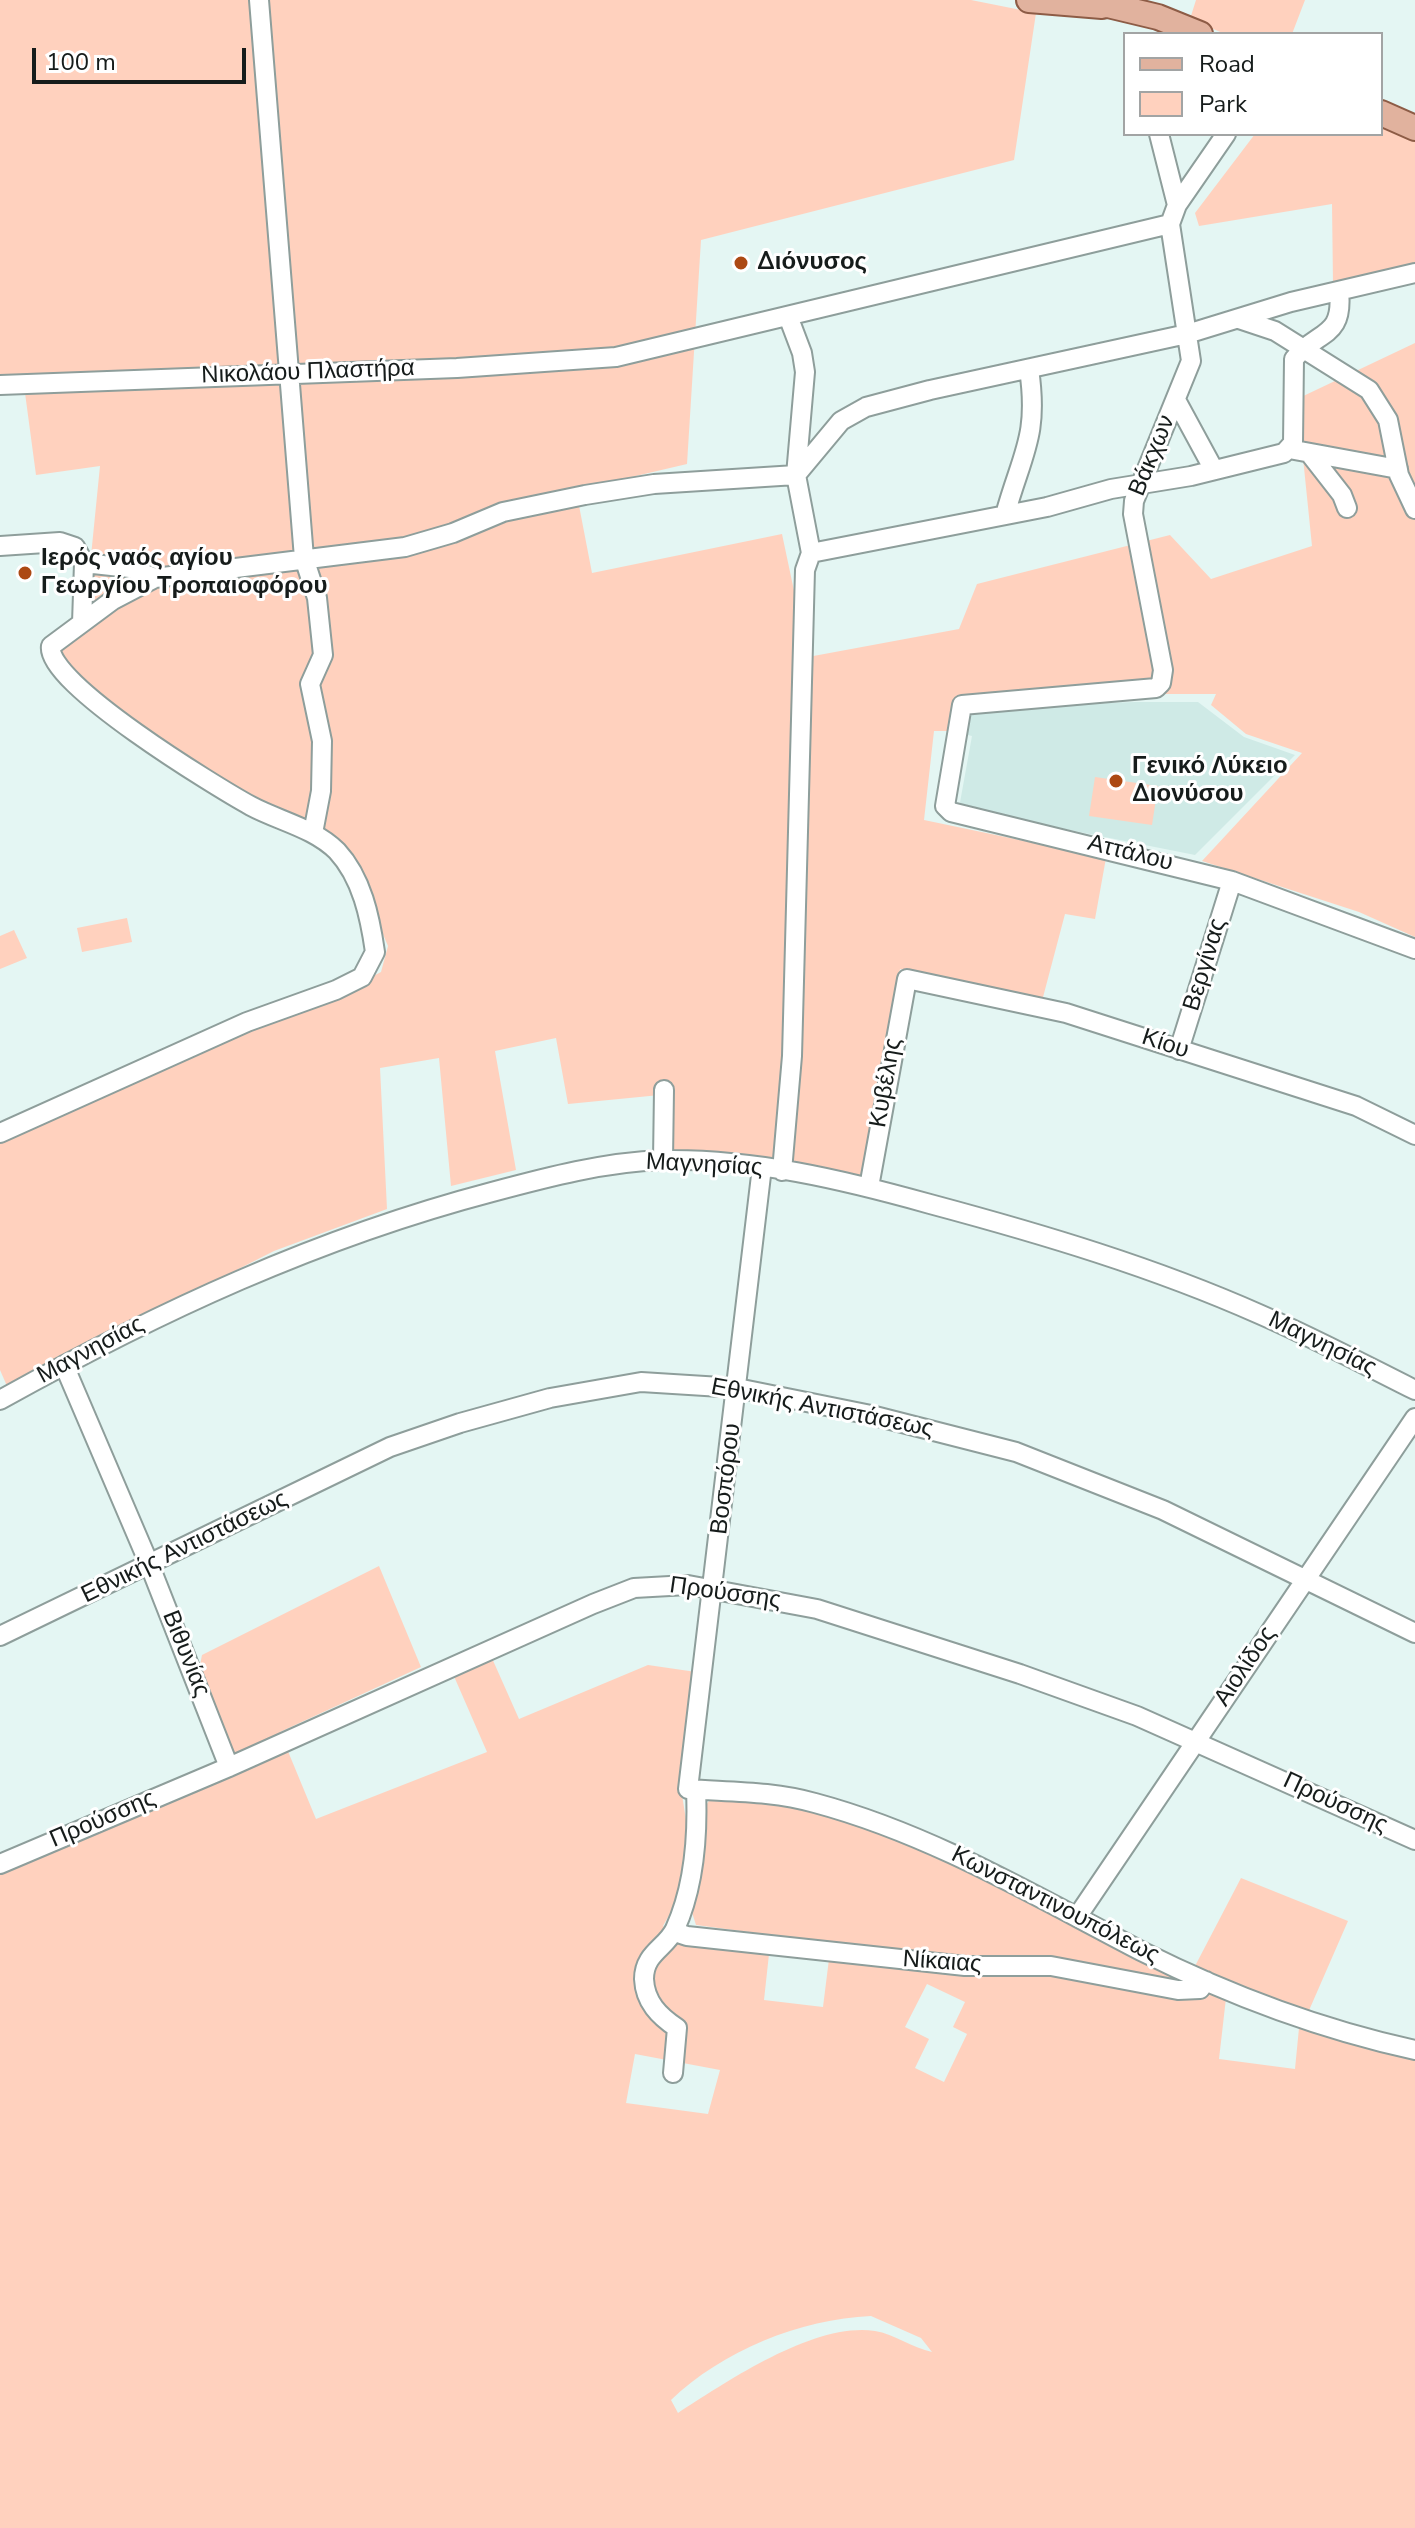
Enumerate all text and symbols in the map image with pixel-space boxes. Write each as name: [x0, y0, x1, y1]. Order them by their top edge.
scale bar: [36, 32, 250, 82]
legend: [1123, 32, 1383, 136]
text: 100 m: [46, 46, 116, 78]
text: Road: [1199, 48, 1255, 80]
text: Park: [1199, 88, 1247, 120]
place label: Διόνυσος: [757, 249, 867, 277]
marker: Διόνυσος: [732, 254, 750, 272]
street label: Νικολάου Πλαστήρα: [201, 355, 415, 391]
street label: Βάκχων: [1124, 411, 1182, 501]
place label: Ιερός ναός αγίου Γεωργίου Τροπαιοφόρου: [41, 545, 327, 601]
marker: Ιερός ναός αγίου Γεωργίου Τροπαιοφόρου: [16, 564, 34, 582]
place label: Γενικό Λύκειο Διονύσου: [1132, 753, 1288, 809]
marker: Γενικό Λύκειο Διονύσου: [1107, 772, 1125, 790]
street label: Αττάλου: [1084, 830, 1176, 878]
street label: Βεργίνας: [1178, 915, 1234, 1015]
street label: Κίου: [1138, 1024, 1192, 1066]
street label: Κυβέλης: [865, 1036, 909, 1130]
street label: Μαγνησίας: [645, 1149, 763, 1183]
street label: Μαγνησίας: [1263, 1306, 1381, 1384]
street label: Μαγνησίας: [33, 1311, 149, 1391]
street label: Εθνικής Αντιστάσεως: [708, 1373, 936, 1445]
street label: Βοσπόρου: [706, 1422, 748, 1536]
street label: Εθνικής Αντιστάσεως: [77, 1486, 293, 1610]
street label: Προύσσης: [668, 1572, 782, 1616]
street label: Βιθυνίας: [155, 1607, 215, 1701]
street label: Αιολίδος: [1209, 1622, 1283, 1712]
street label: Προύσσης: [1278, 1767, 1392, 1841]
street label: Προύσσης: [46, 1785, 160, 1855]
street label: Κωνσταντινουπόλεως: [946, 1841, 1164, 1971]
street label: Νίκαιας: [902, 1946, 982, 1980]

